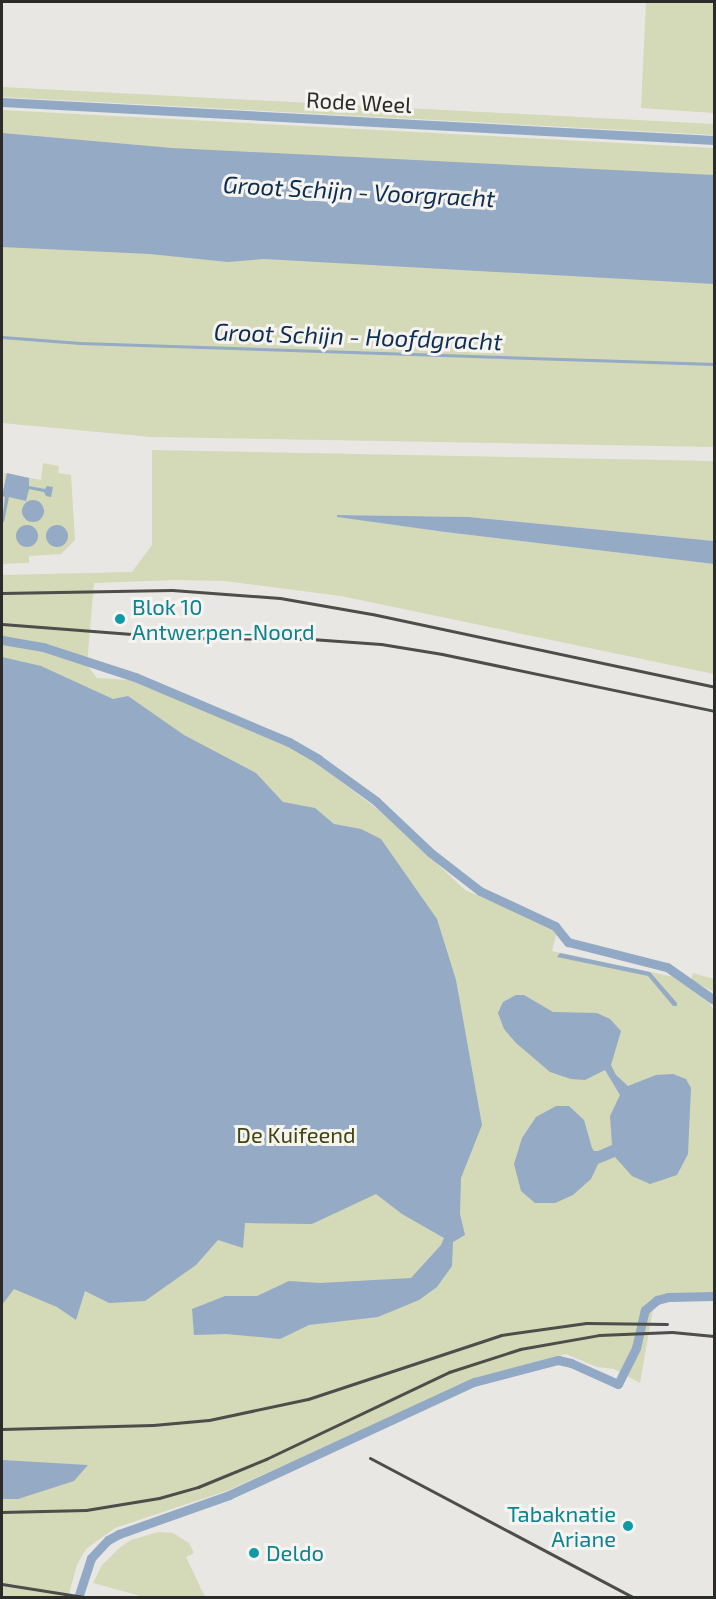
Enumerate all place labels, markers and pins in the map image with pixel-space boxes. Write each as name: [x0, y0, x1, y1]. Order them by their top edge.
place label: Blok 10 Antwerpen-Noord: [132, 593, 314, 644]
marker: Blok 10 Antwerpen-Noord: [113, 612, 127, 626]
place label: Tabaknatie Ariane: [507, 1500, 616, 1552]
marker: Tabaknatie Ariane: [621, 1519, 635, 1533]
place label: Deldo: [266, 1540, 324, 1566]
marker: Deldo: [247, 1546, 261, 1560]

